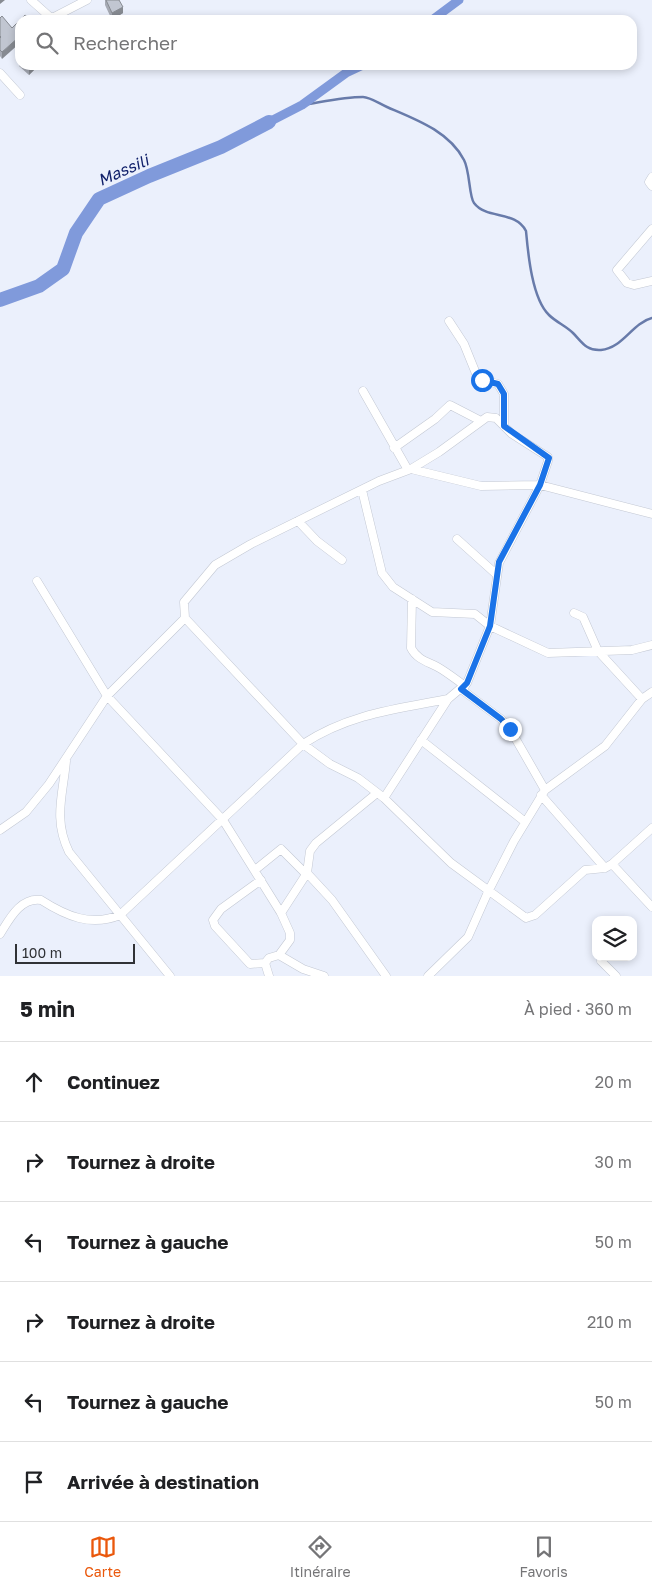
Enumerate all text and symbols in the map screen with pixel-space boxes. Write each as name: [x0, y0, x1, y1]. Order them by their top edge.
search box: [15, 15, 637, 70]
icon: search: [33, 29, 61, 57]
text: Rechercher: [73, 31, 178, 54]
water label: Massili: [95, 149, 153, 190]
route start: [471, 369, 494, 392]
route end: [499, 718, 522, 741]
map controls: [592, 916, 637, 961]
button: layers: [592, 916, 637, 961]
scale bar: [15, 941, 135, 964]
text: 100 m: [22, 944, 62, 961]
text: 5 min: [20, 996, 75, 1022]
text: À pied · 360 m: [524, 999, 632, 1019]
icon: ahead: [20, 1068, 48, 1096]
text: Continuez: [67, 1070, 160, 1093]
text: 20 m: [595, 1072, 632, 1092]
icon: right: [20, 1148, 48, 1176]
text: Tournez à droite: [67, 1150, 215, 1173]
text: 30 m: [595, 1152, 632, 1172]
icon: left: [20, 1228, 48, 1256]
text: Tournez à gauche: [67, 1230, 228, 1253]
text: 50 m: [595, 1232, 632, 1252]
icon: right: [20, 1308, 48, 1336]
text: Tournez à droite: [67, 1310, 215, 1333]
text: 210 m: [587, 1312, 632, 1332]
icon: left: [20, 1388, 48, 1416]
text: Tournez à gauche: [67, 1390, 228, 1413]
text: 50 m: [595, 1392, 632, 1412]
icon: arrive: [20, 1468, 48, 1496]
text: Arrivée à destination: [67, 1470, 259, 1493]
tab: Carte: [84, 1533, 121, 1580]
tab: Itinéraire: [290, 1533, 351, 1580]
tab: Favoris: [519, 1533, 568, 1580]

